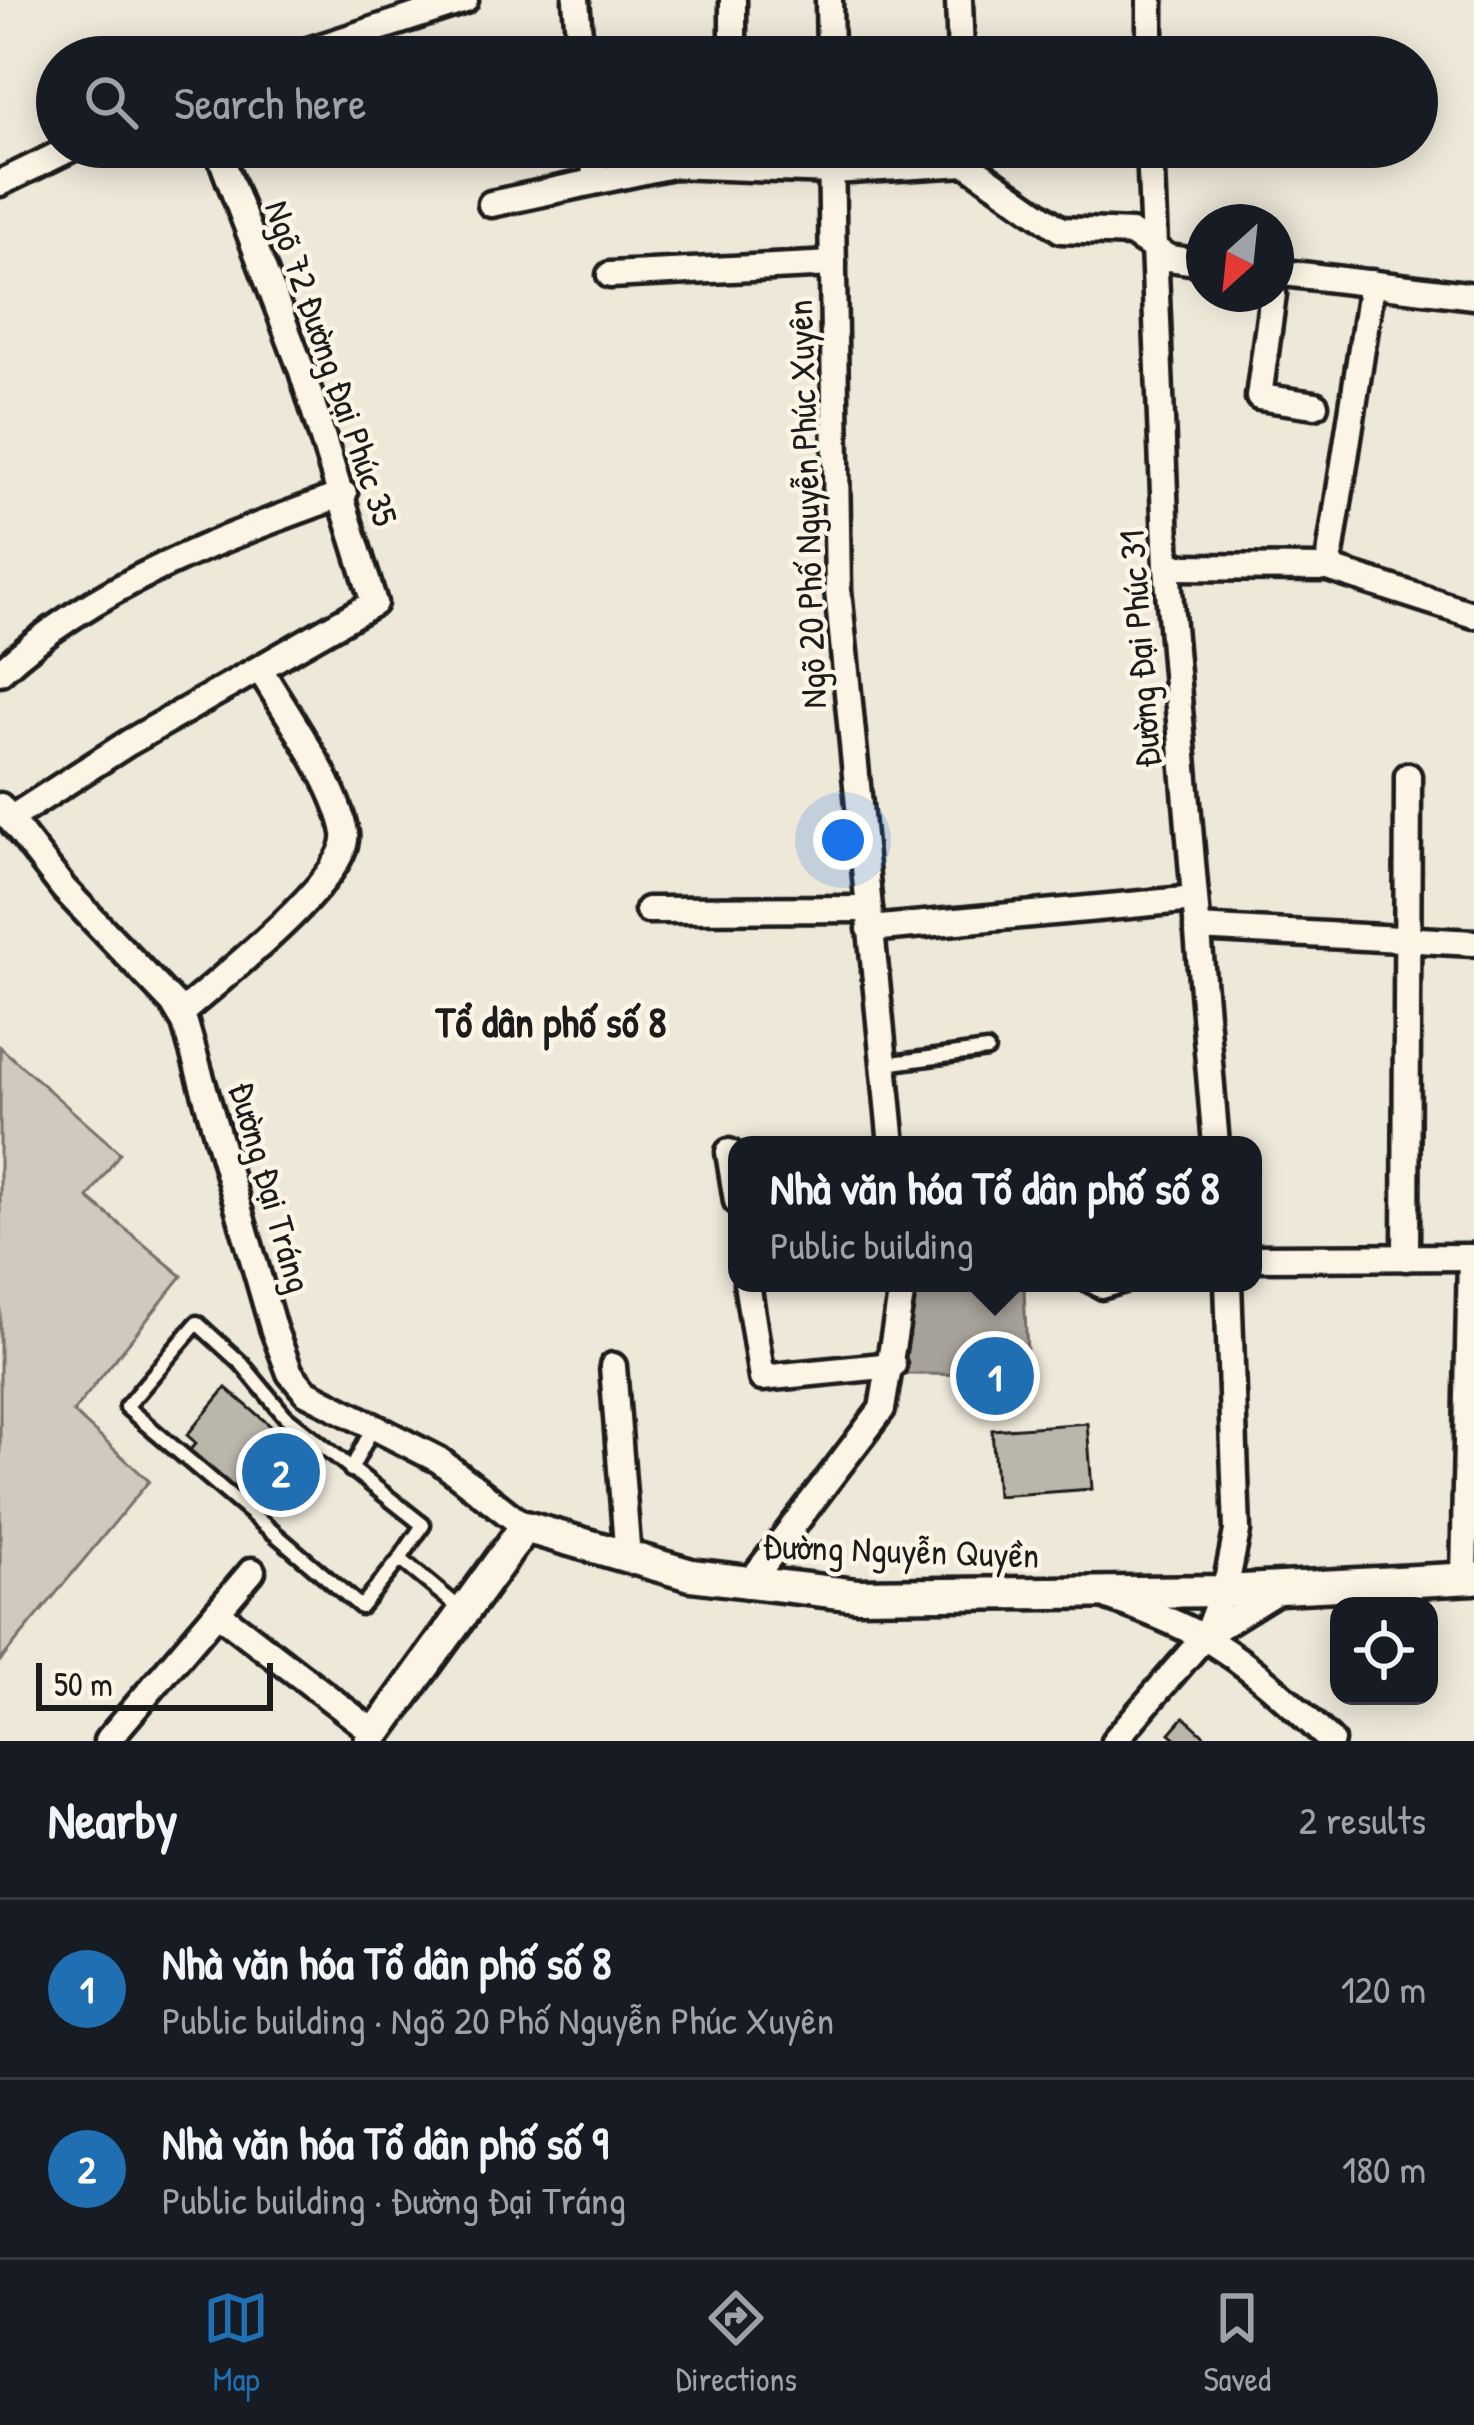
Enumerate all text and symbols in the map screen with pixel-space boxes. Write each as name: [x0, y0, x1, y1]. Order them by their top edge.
search box: [36, 36, 1438, 168]
icon: search: [78, 69, 144, 135]
text: Search here: [174, 72, 366, 133]
street label: Ngõ 72 Đường Đại Phúc 35: [254, 194, 411, 532]
north arrow: [1186, 204, 1294, 312]
street label: Ngõ 20 Phố Nguyễn Phúc Xuyên: [774, 299, 837, 709]
street label: Đường Đại Phúc 31: [1106, 529, 1171, 769]
your location: [813, 810, 873, 870]
district label: Tổ dân phố số 8: [435, 993, 666, 1051]
street label: Đường Đại Tráng: [218, 1076, 325, 1298]
popup: [728, 1136, 1262, 1292]
text: Nhà văn hóa Tổ dân phố số 8: [770, 1157, 1220, 1218]
text: Public building: [770, 1218, 974, 1271]
pin: 1: [956, 1331, 1034, 1421]
pin: 2: [242, 1427, 320, 1517]
street label: Đường Nguyễn Quyền: [762, 1520, 1040, 1579]
map controls: [1330, 1597, 1438, 1705]
button: locate: [1330, 1597, 1438, 1705]
scale bar: [36, 1657, 273, 1710]
text: 50 m: [54, 1662, 113, 1706]
text: Nearby: [48, 1785, 178, 1854]
text: 2 results: [1299, 1793, 1426, 1846]
text: Nhà văn hóa Tổ dân phố số 8: [162, 1932, 612, 1993]
text: 1: [80, 1962, 94, 2015]
text: 120 m: [1341, 1962, 1426, 2015]
text: Public building · Ngõ 20 Phố Nguyễn Phúc Xuyên: [162, 1993, 834, 2046]
text: Nhà văn hóa Tổ dân phố số 9: [162, 2112, 609, 2173]
text: 2: [78, 2142, 96, 2195]
text: 180 m: [1342, 2142, 1426, 2195]
text: Public building · Đường Đại Tráng: [162, 2173, 626, 2226]
tab: Map: [203, 2285, 269, 2401]
tab: Directions: [676, 2285, 797, 2401]
tab: Saved: [1203, 2285, 1271, 2401]

